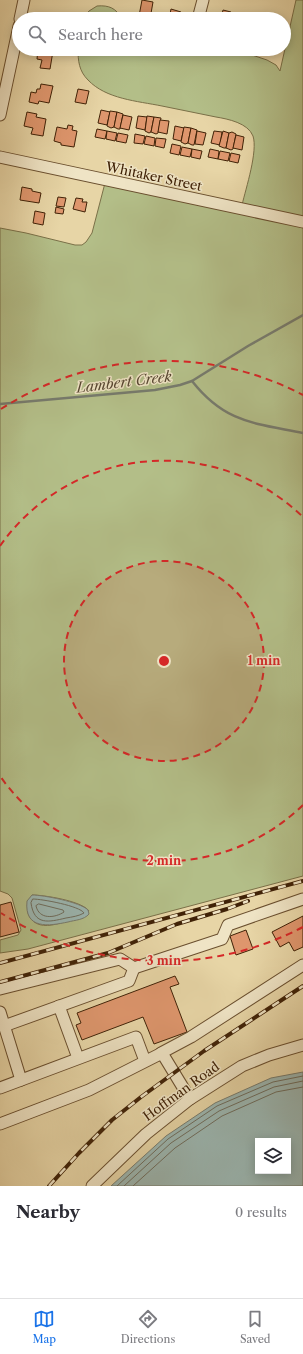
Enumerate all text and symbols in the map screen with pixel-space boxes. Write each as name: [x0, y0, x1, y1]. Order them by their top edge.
search box: [12, 12, 291, 56]
icon: search: [26, 23, 48, 45]
text: Search here: [58, 25, 143, 44]
street label: Whitaker Street: [103, 158, 204, 194]
water label: Lambert Creek: [74, 367, 173, 397]
text: 1 min: [248, 653, 281, 668]
centre of rings: [157, 654, 171, 668]
text: 2 min: [147, 853, 182, 868]
text: 3 min: [147, 953, 182, 968]
street label: Hoffman Road: [140, 1058, 222, 1124]
map controls: [255, 1138, 291, 1174]
button: layers: [255, 1138, 291, 1174]
text: Nearby: [16, 1202, 80, 1222]
text: 0 results: [235, 1204, 287, 1220]
tab: Map: [32, 1308, 56, 1346]
tab: Directions: [121, 1308, 175, 1346]
tab: Saved: [240, 1308, 271, 1346]

